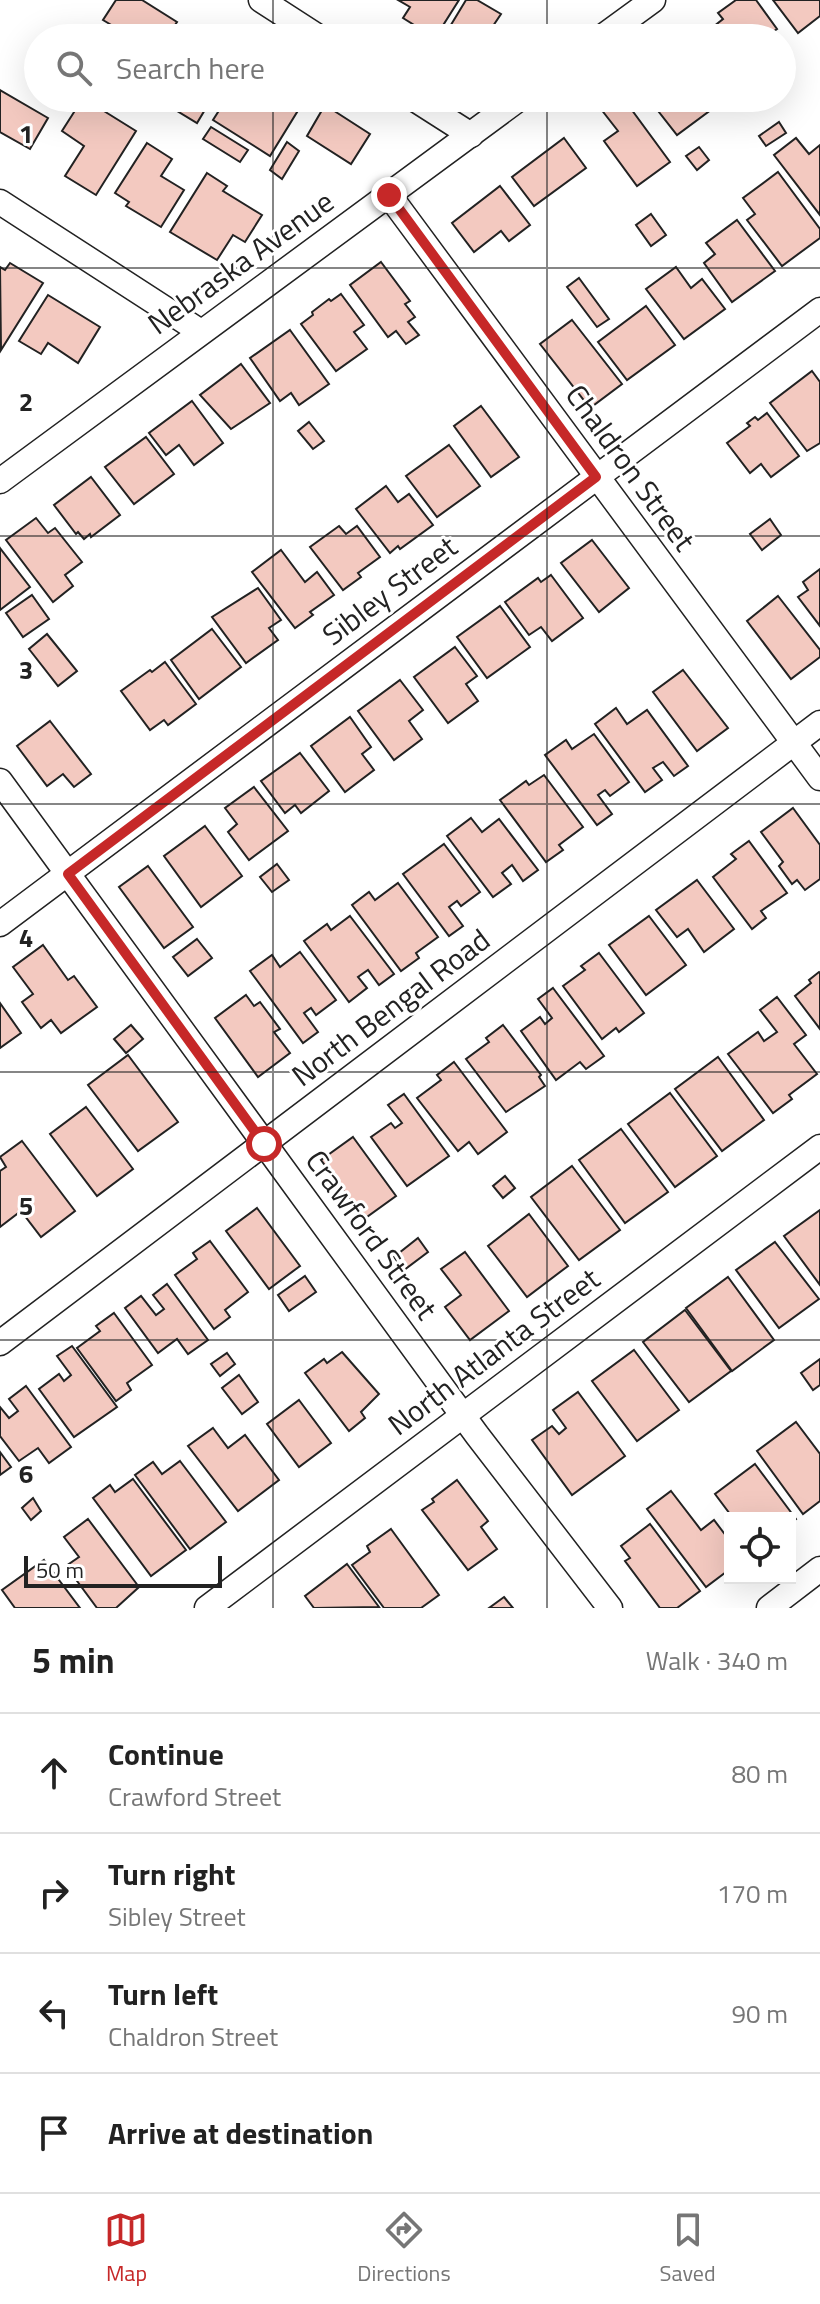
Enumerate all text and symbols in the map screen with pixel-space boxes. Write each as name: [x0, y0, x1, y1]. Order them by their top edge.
search box: [24, 24, 796, 112]
text: Search here: [116, 45, 265, 91]
icon: search: [52, 46, 96, 90]
text: 1: [19, 114, 33, 153]
route end: [371, 177, 407, 213]
street label: Nebraska Avenue: [138, 179, 343, 346]
street label: Chaldron Street: [555, 375, 707, 561]
text: 2: [19, 382, 33, 421]
street label: Sibley Street: [312, 524, 467, 656]
text: 3: [19, 650, 33, 689]
street label: North Bengal Road: [281, 917, 499, 1097]
text: 4: [19, 918, 33, 957]
route start: [246, 1126, 282, 1162]
street label: Crawford Street: [294, 1140, 449, 1329]
text: 5: [19, 1186, 33, 1225]
street label: North Atlanta Street: [378, 1256, 609, 1446]
text: 6: [19, 1454, 33, 1493]
map controls: [724, 1512, 796, 1584]
button: locate: [724, 1512, 796, 1584]
scale bar: [24, 1552, 222, 1588]
text: 50 m: [36, 1553, 84, 1587]
text: 5 min: [32, 1634, 115, 1686]
text: Walk · 340 m: [646, 1641, 788, 1680]
text: Continue: [108, 1731, 224, 1777]
icon: ahead: [32, 1751, 76, 1795]
text: 80 m: [731, 1754, 788, 1793]
text: Crawford Street: [108, 1777, 281, 1816]
text: Turn right: [108, 1851, 236, 1897]
icon: right: [32, 1871, 76, 1915]
text: 170 m: [717, 1874, 788, 1913]
text: Sibley Street: [108, 1897, 246, 1936]
text: Turn left: [108, 1971, 218, 2017]
icon: left: [32, 1991, 76, 2035]
text: 90 m: [731, 1994, 788, 2033]
text: Chaldron Street: [108, 2017, 278, 2056]
text: Arrive at destination: [108, 2110, 373, 2156]
icon: arrive: [32, 2111, 76, 2155]
tab: Map: [104, 2208, 148, 2290]
tab: Directions: [357, 2208, 451, 2290]
tab: Saved: [660, 2208, 716, 2290]

